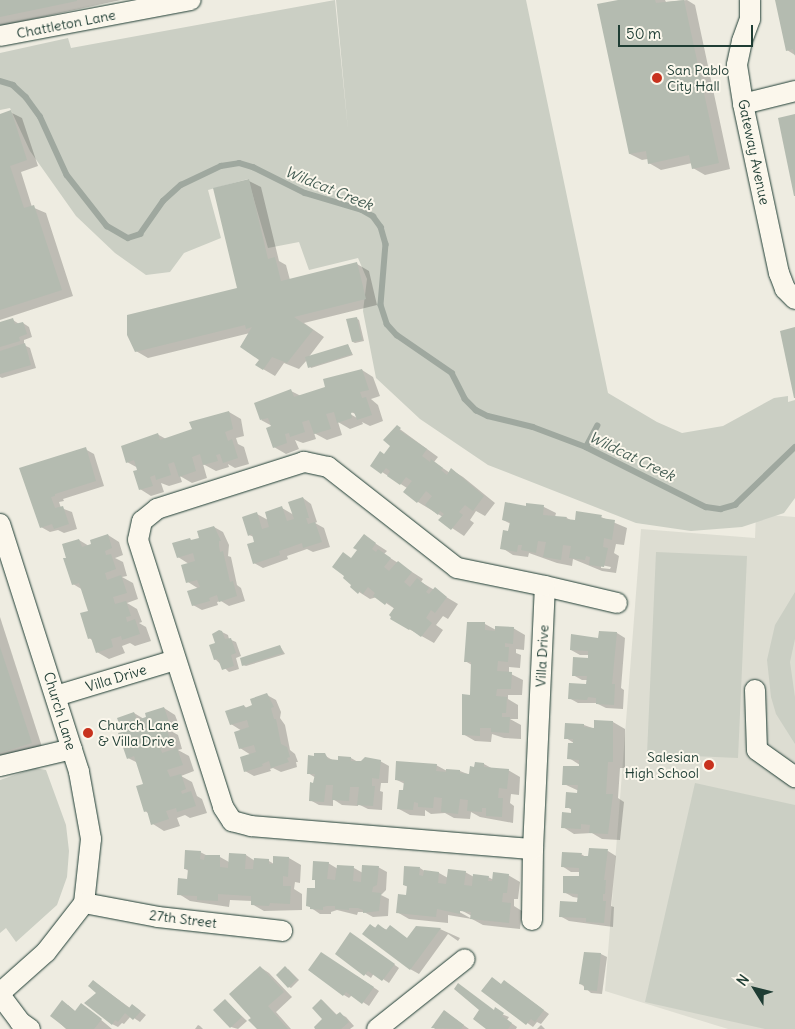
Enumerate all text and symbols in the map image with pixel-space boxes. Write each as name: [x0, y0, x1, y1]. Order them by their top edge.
street label: Chattleton Lane: [15, 6, 117, 42]
scale bar: [620, 15, 755, 47]
text: 50 m: [626, 24, 661, 43]
place label: San Pablo City Hall: [667, 62, 729, 94]
marker: San Pablo City Hall: [651, 72, 663, 84]
street label: Gateway Avenue: [735, 98, 773, 206]
water label: Wildcat Creek: [282, 162, 376, 214]
water label: Wildcat Creek: [586, 427, 678, 485]
street label: Villa Drive: [532, 624, 552, 688]
street label: Villa Drive: [84, 661, 148, 695]
street label: Church Lane: [40, 670, 80, 752]
place label: Church Lane & Villa Drive: [98, 717, 179, 750]
marker: Church Lane & Villa Drive: [82, 727, 94, 739]
place label: Salesian High School: [625, 749, 699, 782]
marker: Salesian High School: [703, 759, 715, 771]
street label: 27th Street: [148, 907, 218, 931]
north arrow: [730, 964, 780, 1014]
text: N: [733, 971, 753, 989]

